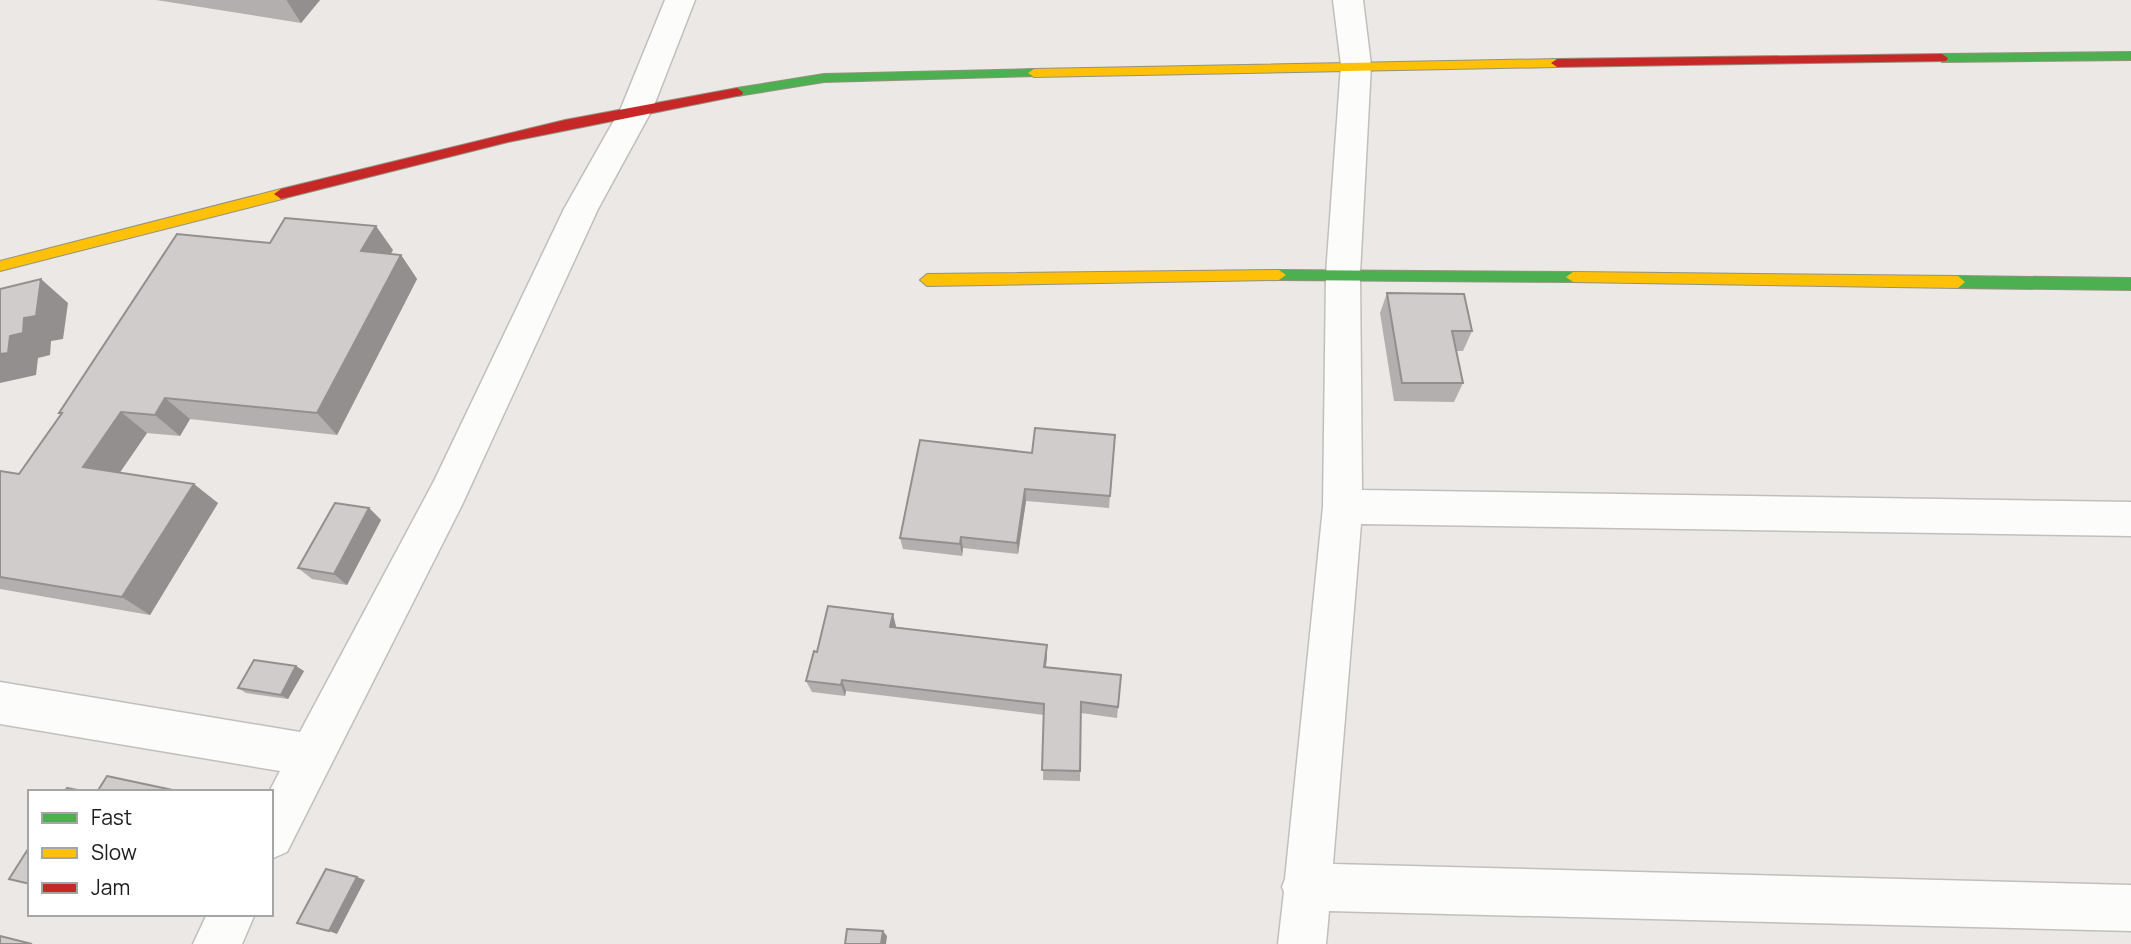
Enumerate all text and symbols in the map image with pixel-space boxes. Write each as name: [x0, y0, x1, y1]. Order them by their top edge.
legend: [28, 790, 273, 916]
text: Fast: [91, 803, 132, 831]
text: Slow: [91, 838, 137, 866]
text: Jam: [91, 873, 130, 901]

